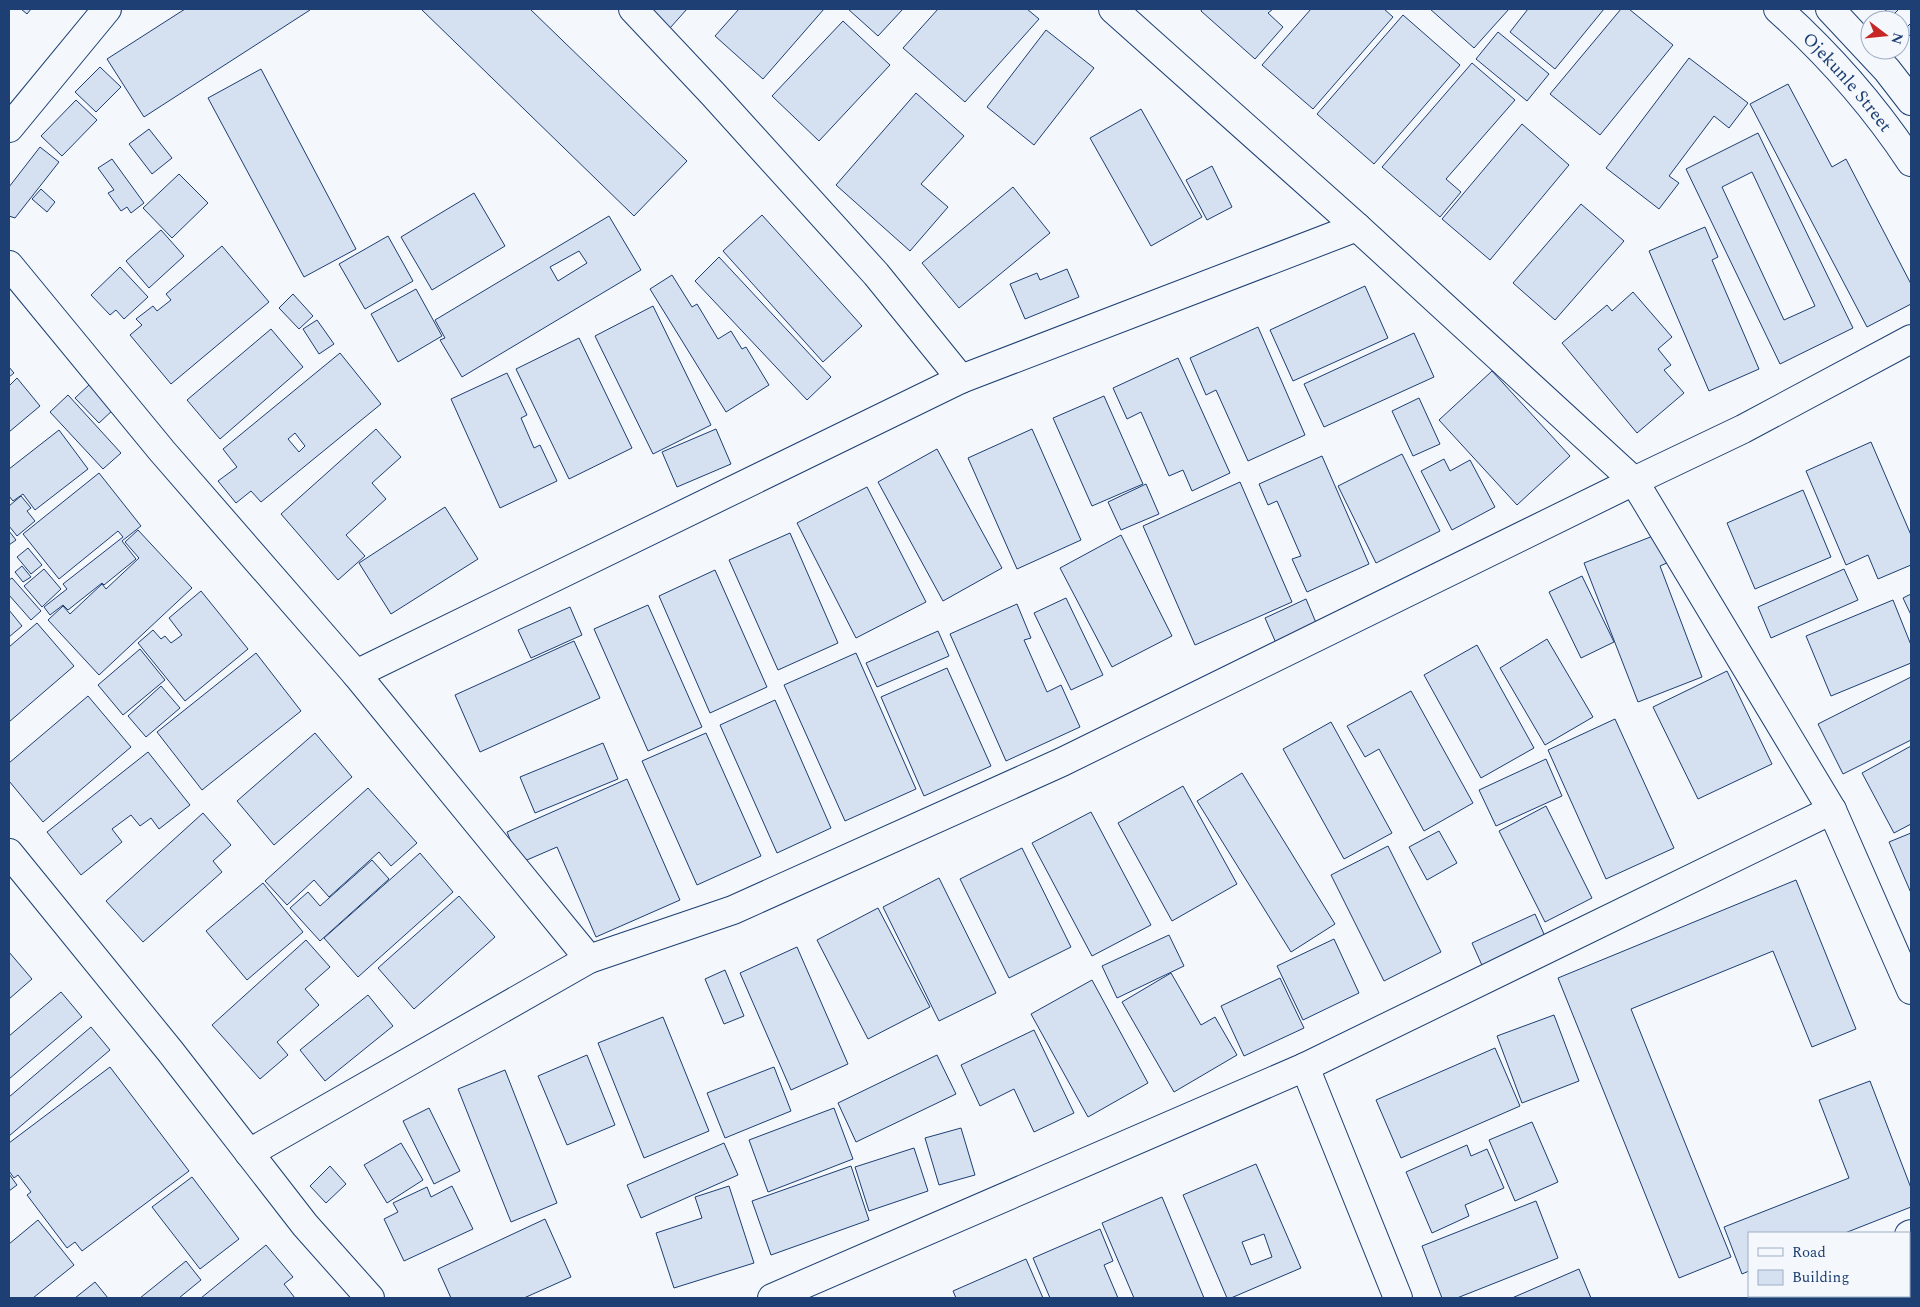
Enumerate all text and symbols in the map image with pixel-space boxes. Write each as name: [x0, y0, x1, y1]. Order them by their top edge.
north arrow: [1860, 10, 1910, 60]
street label: Ojekunle Street: [1796, 26, 1899, 138]
text: N: [1885, 30, 1909, 47]
legend: [1748, 1232, 1910, 1297]
text: Road: [1792, 1241, 1826, 1264]
text: Building: [1792, 1266, 1849, 1289]

